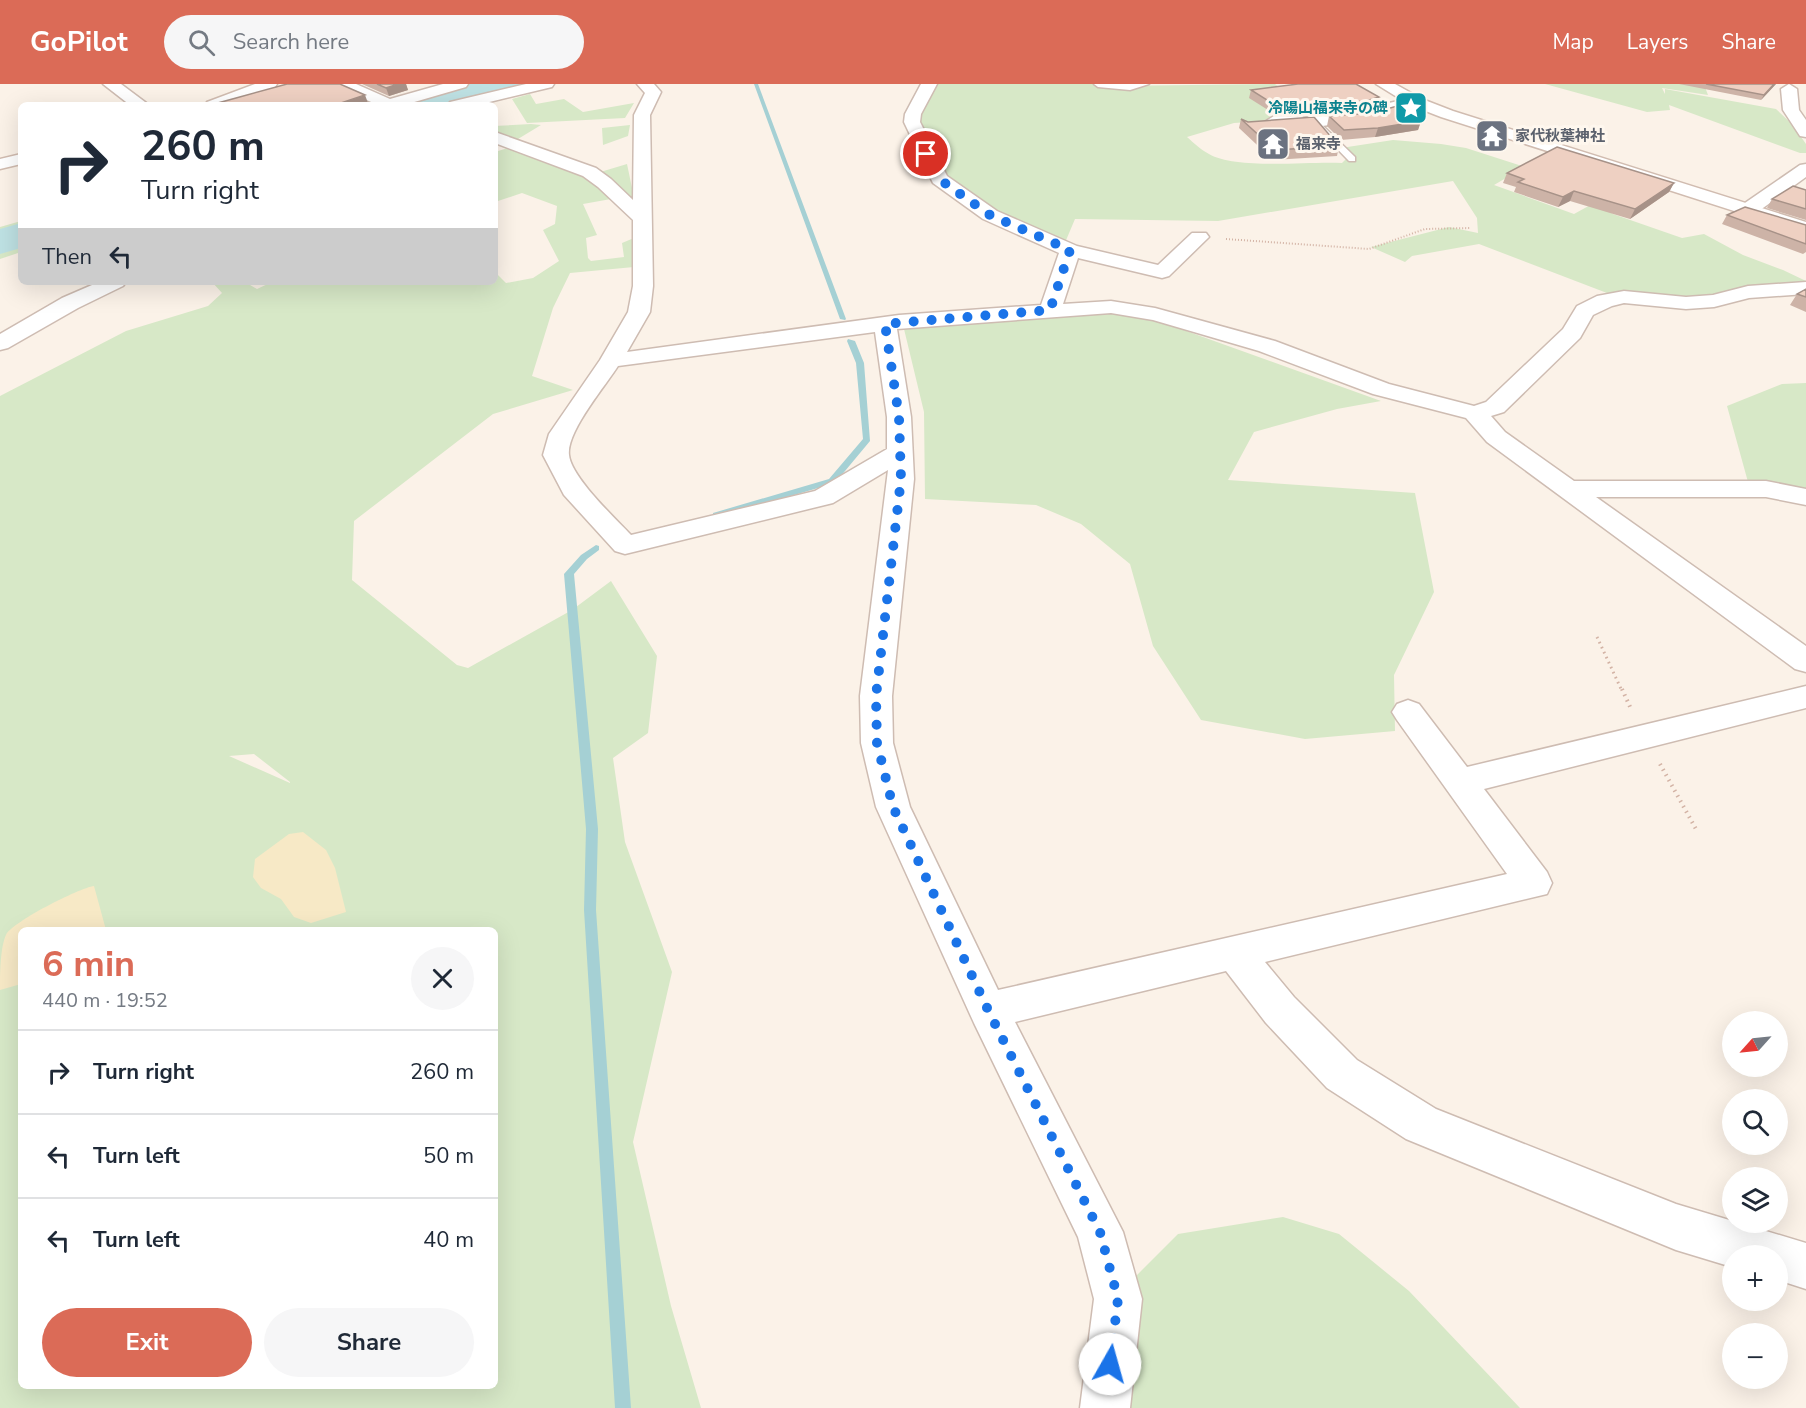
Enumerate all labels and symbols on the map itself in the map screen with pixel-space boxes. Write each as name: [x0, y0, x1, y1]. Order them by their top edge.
place icon: 冷陽山福来寺の碑: [1393, 90, 1429, 126]
place label: 冷陽山福来寺の碑: [1268, 98, 1388, 118]
temple icon: 家代秋葉神社: [1474, 118, 1510, 154]
temple icon: 福来寺: [1255, 126, 1291, 162]
place label: 家代秋葉神社: [1515, 126, 1605, 146]
pin: [900, 128, 951, 179]
place label: 福来寺: [1295, 134, 1341, 154]
north arrow: [1722, 1011, 1788, 1077]
position arrow: [1078, 1332, 1142, 1396]

